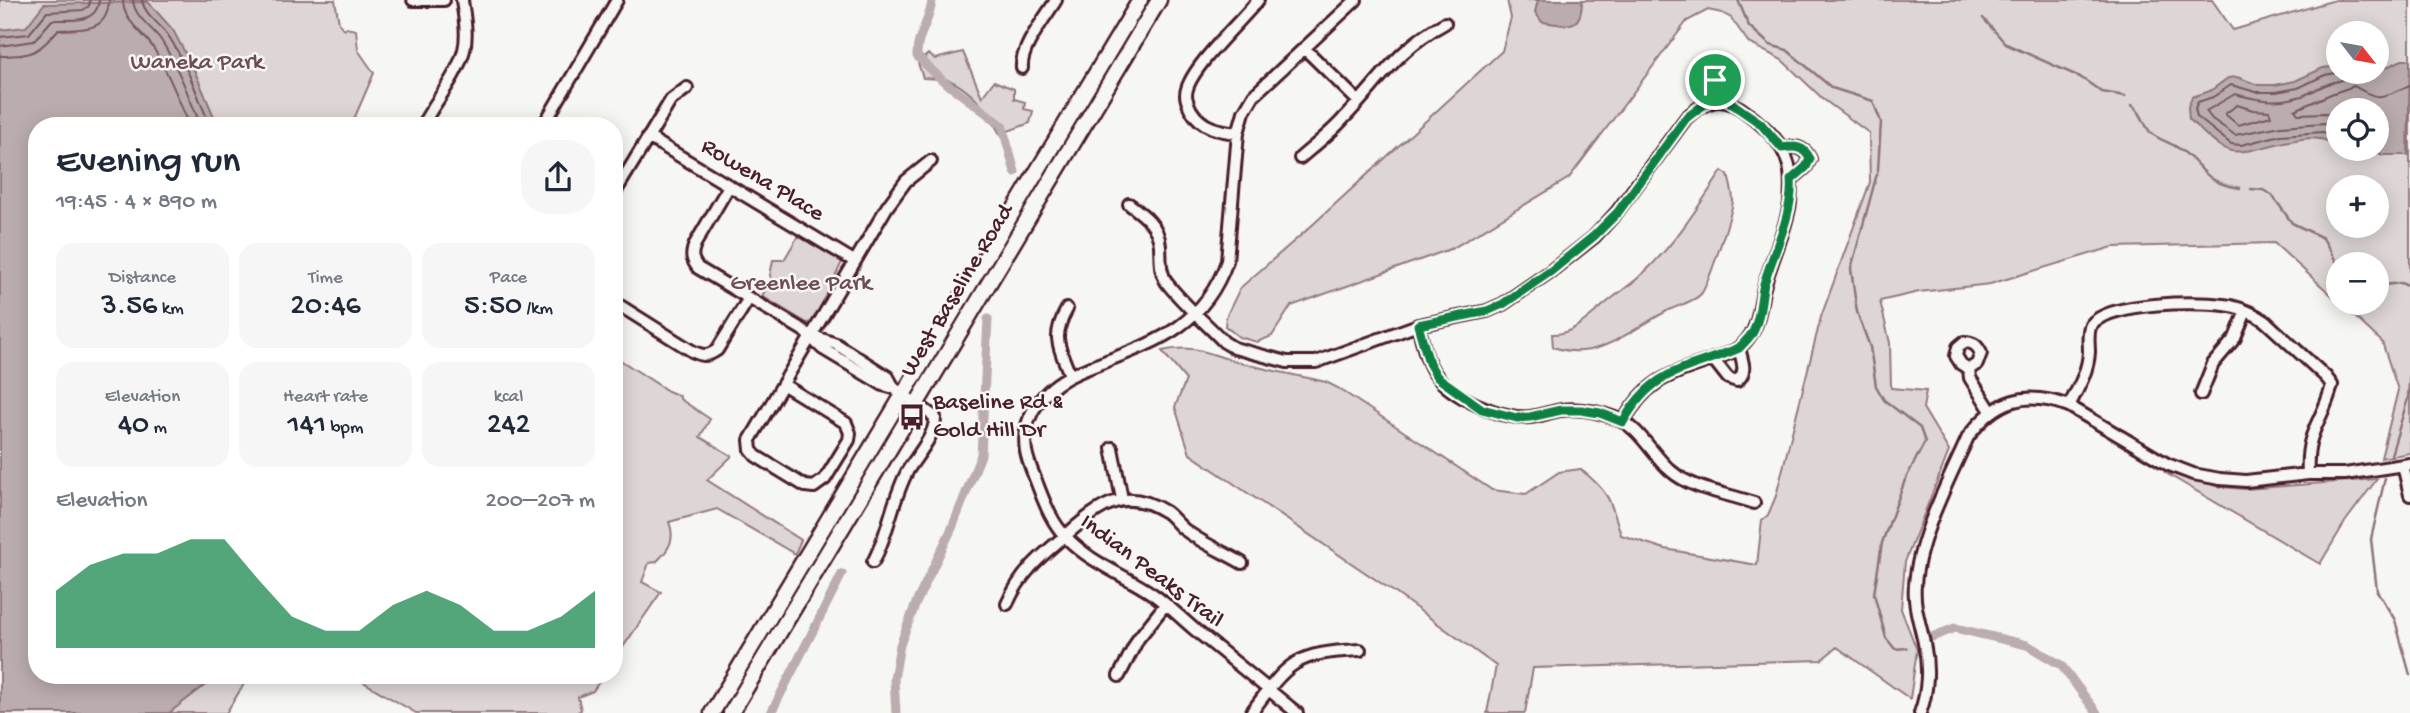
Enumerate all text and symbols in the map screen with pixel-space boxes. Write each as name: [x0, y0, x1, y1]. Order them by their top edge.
north arrow: [2326, 21, 2389, 84]
map controls: [2326, 21, 2389, 315]
park label: Waneka Park: [131, 49, 266, 78]
pin: [1685, 50, 1745, 110]
icon: arrive: [1696, 61, 1734, 99]
button: locate: [2326, 98, 2389, 161]
street label: Rowena Place: [695, 133, 829, 229]
button: share: [521, 140, 595, 214]
text: Evening run: [56, 141, 240, 185]
button: +: [2326, 175, 2389, 238]
text: 19:45 · 4 × 890 m: [56, 189, 217, 216]
street label: West Baseline Road: [895, 198, 1022, 383]
button: −: [2326, 252, 2389, 315]
text: Distance: [109, 267, 176, 290]
text: Time: [308, 267, 343, 290]
text: Pace: [490, 267, 527, 290]
park label: Greenlee Park: [730, 270, 874, 299]
text: 3.56: [101, 290, 157, 325]
text: 20:46: [290, 290, 361, 325]
text: 5:50: [464, 290, 522, 325]
text: km: [157, 298, 184, 321]
text: /km: [522, 298, 553, 321]
text: Elevation: [105, 386, 180, 409]
text: Heart rate: [283, 386, 368, 409]
text: kcal: [494, 386, 523, 409]
place label: Baseline Rd & Gold Hill Dr: [932, 389, 1063, 446]
bus stop icon: Baseline Rd & Gold Hill Dr: [897, 402, 927, 432]
text: 40: [118, 409, 149, 444]
text: 141: [288, 409, 326, 444]
text: 242: [487, 409, 530, 444]
text: m: [149, 417, 167, 440]
text: bpm: [326, 417, 363, 440]
text: Elevation: [56, 488, 147, 515]
text: 200–207 m: [485, 488, 595, 515]
street label: Indian Peaks Trail: [1073, 508, 1229, 636]

